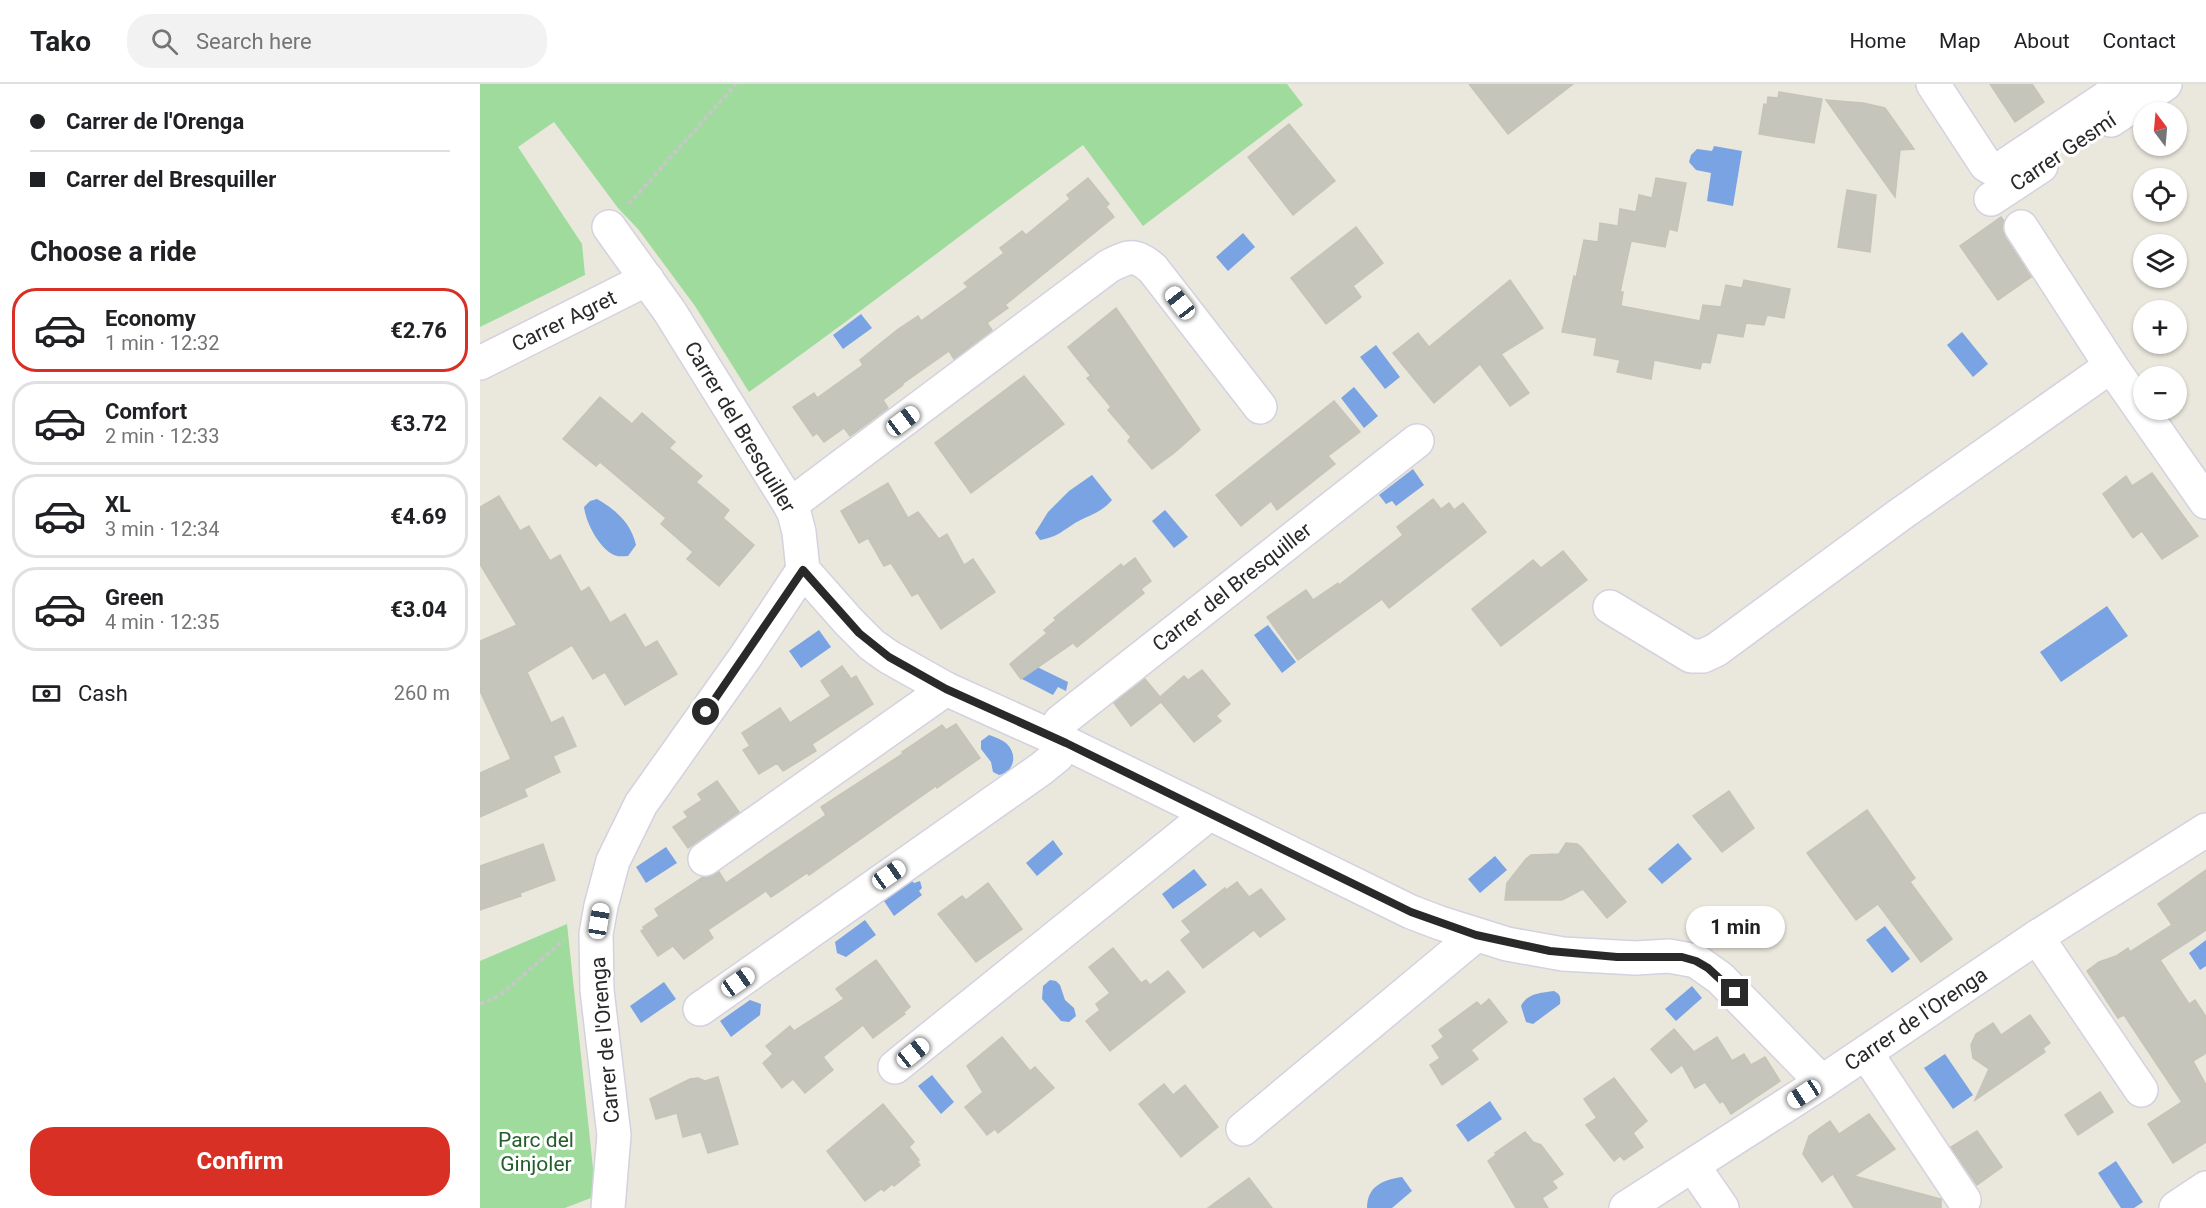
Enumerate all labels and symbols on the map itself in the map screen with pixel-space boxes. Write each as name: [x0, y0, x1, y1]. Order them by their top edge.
north arrow: [2133, 102, 2187, 156]
street label: Carrer Gesmí: [2006, 107, 2121, 196]
car: [1162, 283, 1198, 323]
street label: Carrer Agret: [508, 285, 620, 357]
street label: Carrer del Bresquiller: [680, 337, 800, 517]
car: [883, 403, 923, 439]
street label: Carrer del Bresquiller: [1148, 518, 1316, 656]
route start: [692, 698, 719, 725]
car: [869, 857, 909, 893]
car: [587, 902, 611, 940]
callout: 1 min: [1686, 906, 1784, 948]
street label: Carrer de l'Orenga: [586, 956, 624, 1124]
street label: Carrer de l'Orenga: [1840, 962, 1992, 1076]
car: [718, 964, 758, 1000]
route end: [1721, 979, 1748, 1006]
car: [893, 1035, 933, 1071]
car: [1784, 1077, 1824, 1111]
park label: Parc del Ginjoler: [498, 1128, 574, 1176]

